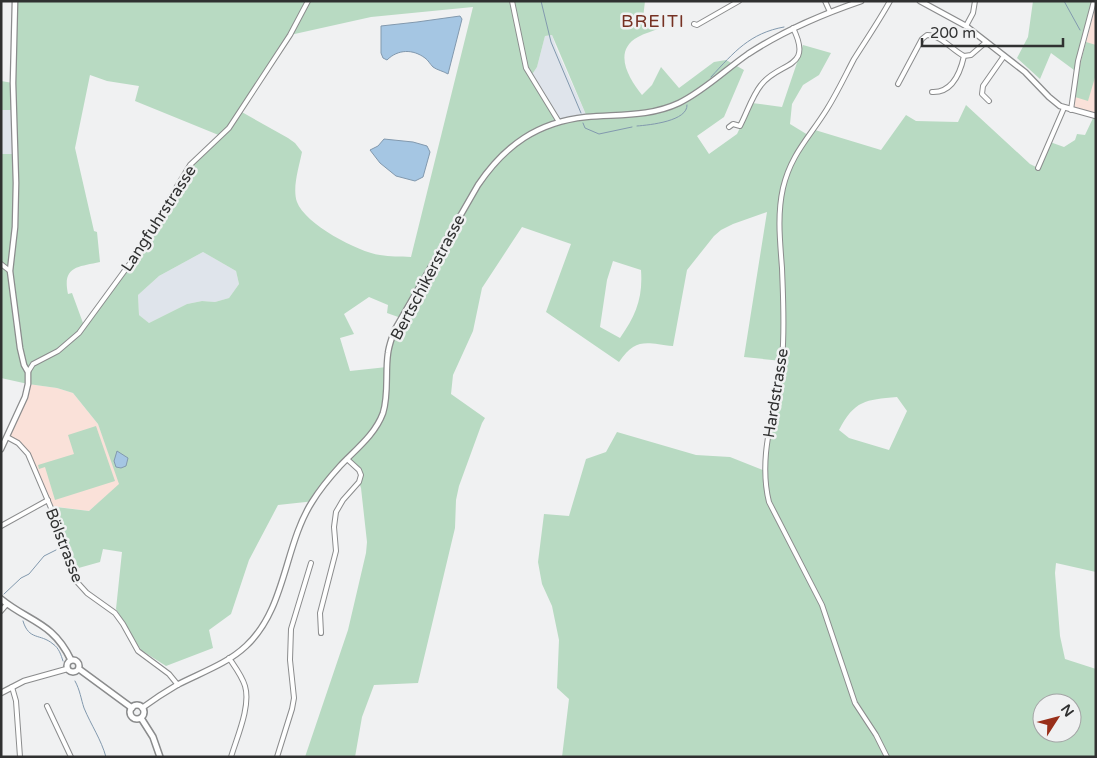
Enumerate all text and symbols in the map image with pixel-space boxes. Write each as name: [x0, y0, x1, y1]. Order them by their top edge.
district label: BREITI: [621, 10, 685, 32]
scale bar: [922, 15, 1063, 47]
text: 200 m: [930, 24, 976, 42]
street label: Langfuhrstrasse: [117, 162, 201, 276]
street label: Bertschikerstrasse: [386, 211, 469, 344]
street label: Hardstrasse: [759, 347, 793, 439]
street label: Bölstrasse: [41, 505, 87, 585]
north arrow: [1032, 693, 1082, 743]
text: N: [1057, 701, 1077, 720]

